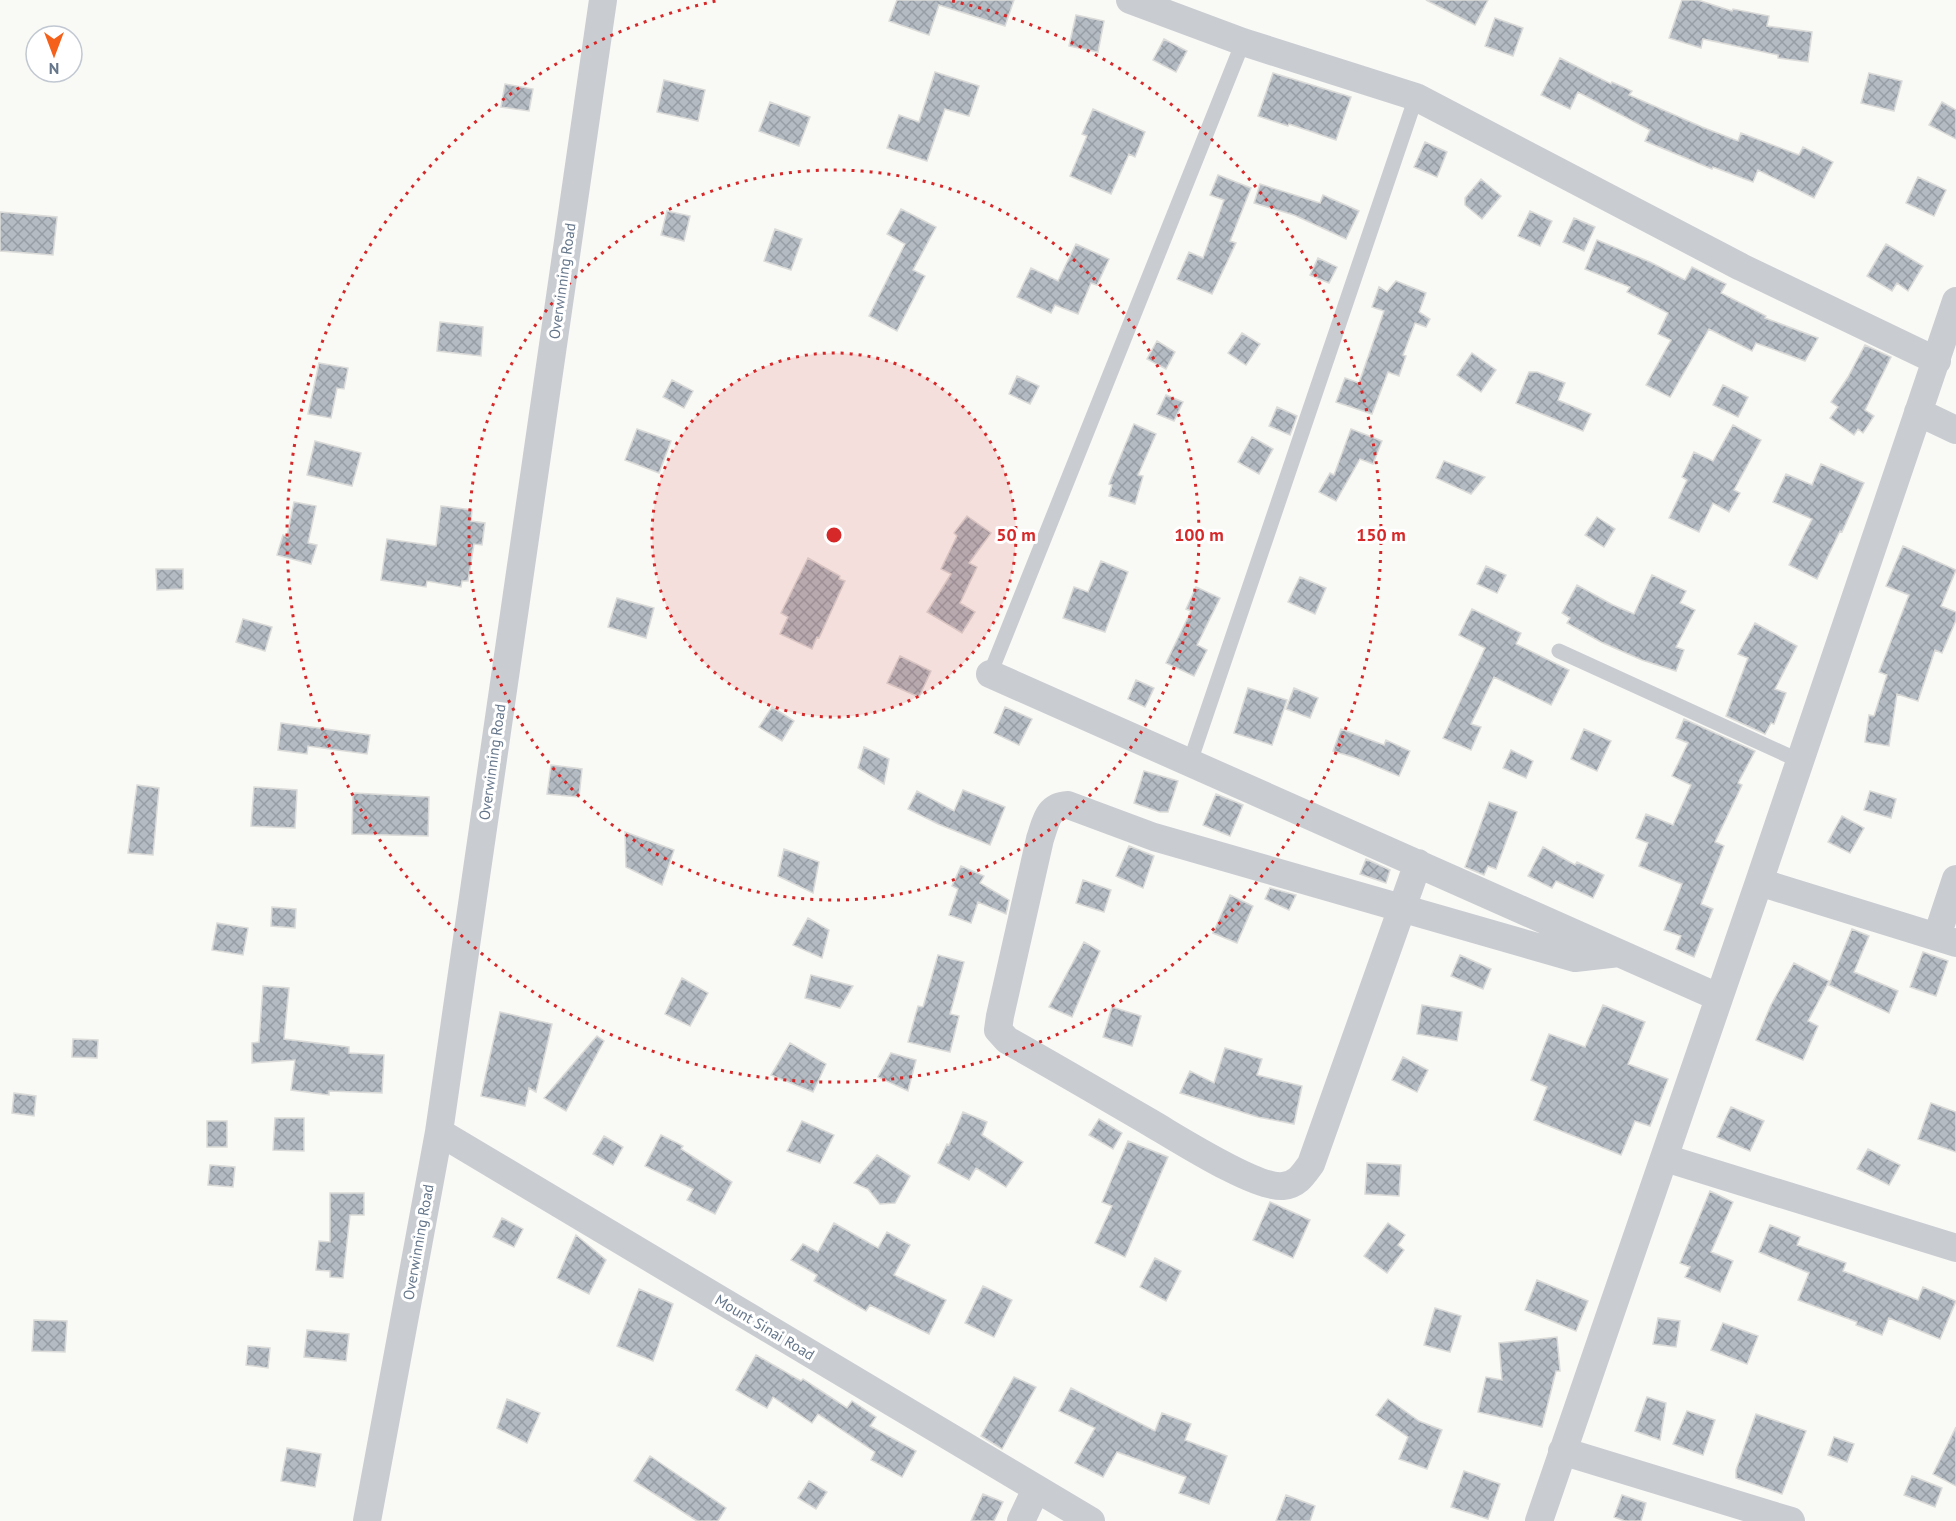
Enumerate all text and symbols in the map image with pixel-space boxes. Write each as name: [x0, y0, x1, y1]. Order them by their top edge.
north arrow: [24, 24, 84, 84]
text: N: [49, 59, 59, 79]
street label: Overwinning Road: [544, 222, 580, 340]
text: 50 m: [996, 523, 1036, 546]
text: 100 m: [1174, 523, 1224, 546]
text: 150 m: [1356, 523, 1406, 546]
centre of rings: [824, 525, 844, 545]
street label: Overwinning Road: [474, 703, 510, 821]
street label: Overwinning Road: [398, 1183, 438, 1301]
street label: Mount Sinai Road: [712, 1290, 818, 1364]

